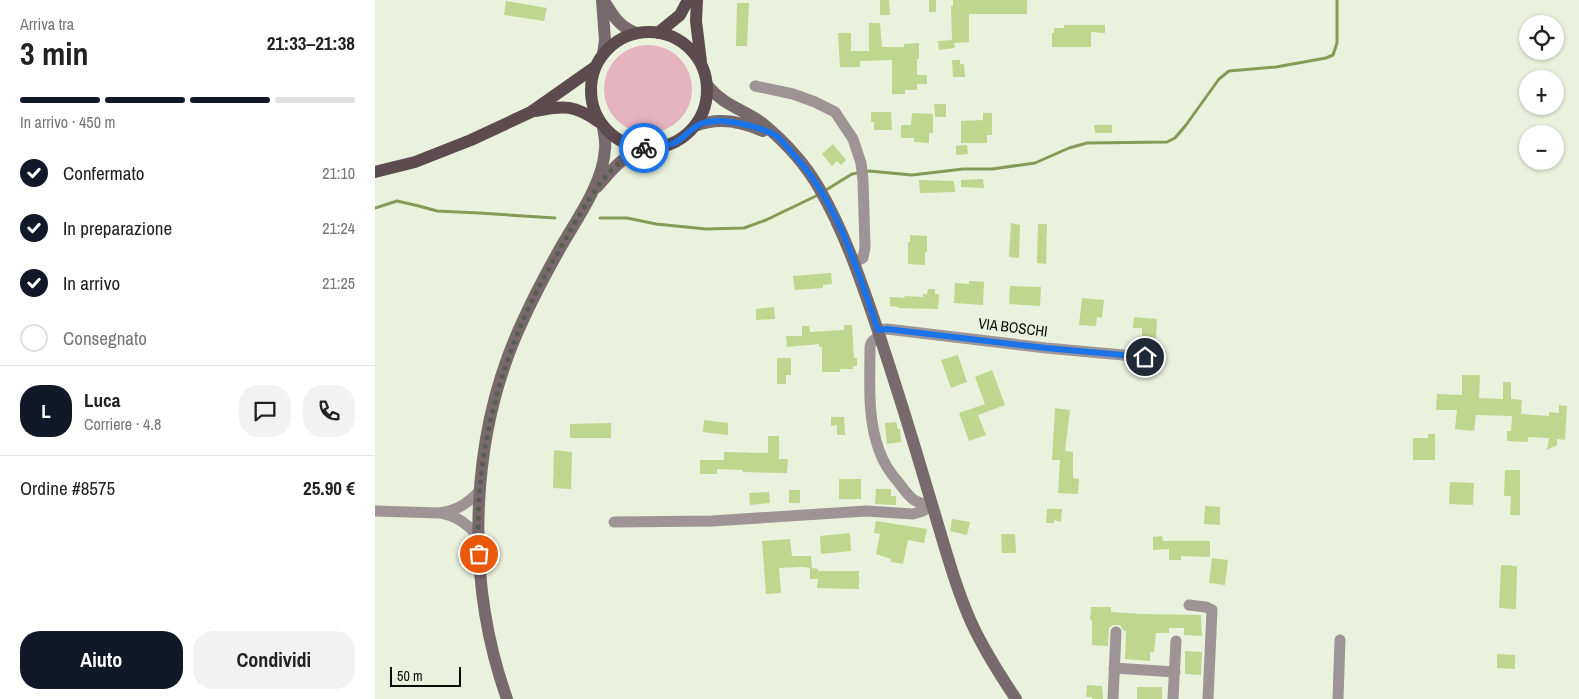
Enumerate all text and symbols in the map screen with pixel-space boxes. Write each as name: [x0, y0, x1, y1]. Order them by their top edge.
text: Arriva tra: [20, 13, 74, 35]
map controls: [1519, 15, 1564, 170]
button: locate: [1519, 15, 1564, 60]
text: 21:33–21:38: [267, 30, 355, 56]
text: 3 min: [20, 32, 89, 75]
button: +: [1519, 70, 1564, 115]
text: In arrivo · 450 m: [20, 111, 116, 133]
courier: [619, 123, 669, 173]
button: −: [1519, 125, 1564, 170]
icon: bike: [630, 134, 658, 162]
icon: check: [20, 159, 48, 187]
text: Confermato: [63, 160, 144, 186]
text: 21:10: [322, 162, 355, 184]
icon: check: [20, 214, 48, 242]
text: In preparazione: [63, 215, 172, 241]
text: 21:24: [322, 217, 355, 239]
icon: check: [20, 269, 48, 297]
text: In arrivo: [63, 270, 120, 296]
text: 21:25: [322, 272, 355, 294]
street label: VIA BOSCHI: [977, 312, 1049, 342]
text: Consegnato: [63, 325, 147, 351]
pin: [1124, 336, 1166, 378]
icon: home: [1131, 343, 1159, 371]
button: chat: [239, 385, 291, 437]
button: phone: [303, 385, 355, 437]
text: Luca: [84, 387, 120, 413]
text: L: [41, 398, 51, 424]
text: Corriere · 4.8: [84, 413, 161, 435]
text: Ordine #8575: [20, 475, 115, 501]
text: 25.90 €: [303, 475, 355, 501]
pin: [458, 533, 500, 575]
icon: bag: [465, 540, 493, 568]
button: Aiuto: [20, 631, 183, 689]
button: Condividi: [193, 631, 355, 689]
scale bar: [390, 664, 461, 687]
text: 50 m: [397, 667, 423, 685]

